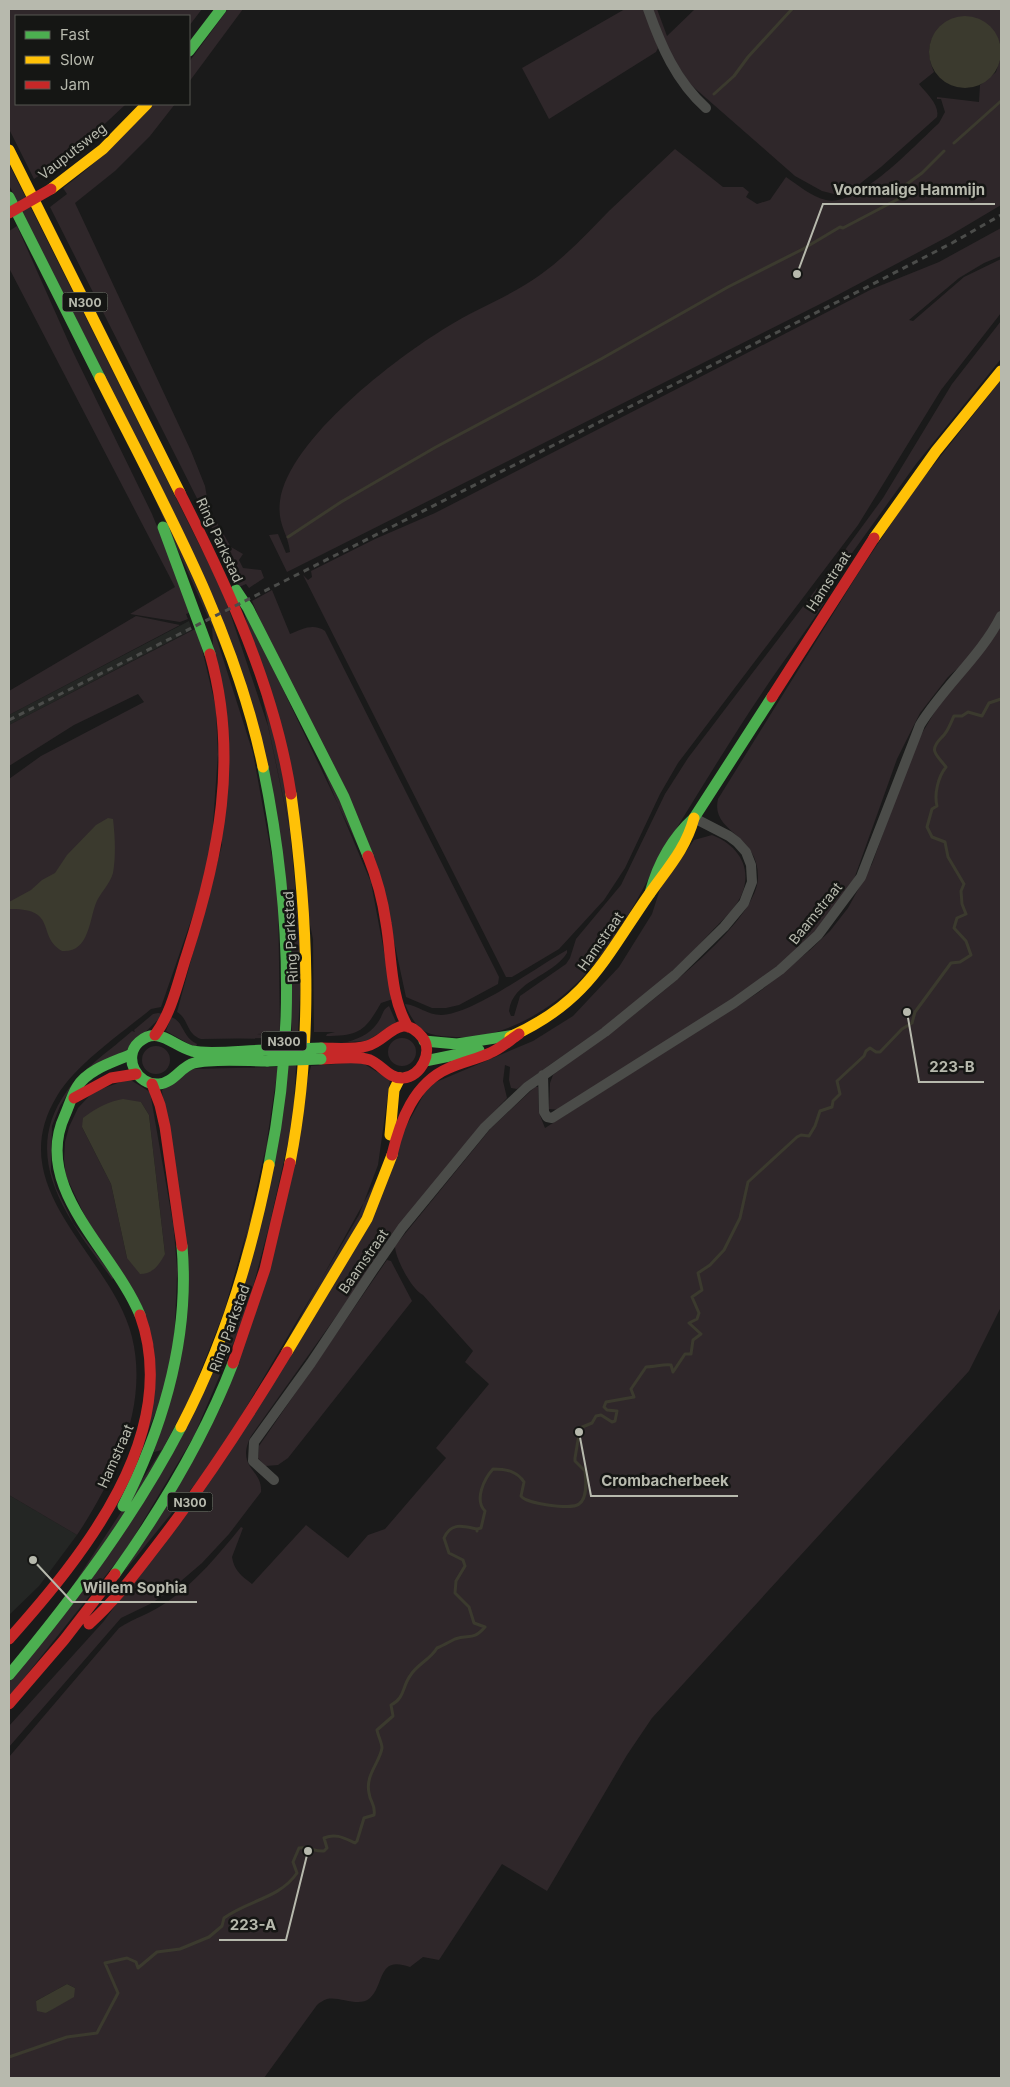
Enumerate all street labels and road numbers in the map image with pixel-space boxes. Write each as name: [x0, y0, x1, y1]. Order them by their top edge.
street label: Vauputsweg: [35, 119, 109, 183]
road number: N300: [62, 292, 108, 312]
street label: Ring Parkstad: [193, 495, 247, 585]
street label: Hamstraat: [802, 547, 854, 614]
street label: Baamstraat: [785, 878, 845, 947]
street label: Ring Parkstad: [279, 891, 301, 983]
street label: Hamstraat: [574, 908, 627, 974]
road number: N300: [262, 1032, 306, 1050]
street label: Baamstraat: [335, 1225, 392, 1296]
street label: Ring Parkstad: [205, 1282, 253, 1374]
street label: Hamstraat: [93, 1421, 137, 1491]
road number: N300: [168, 1492, 212, 1511]

